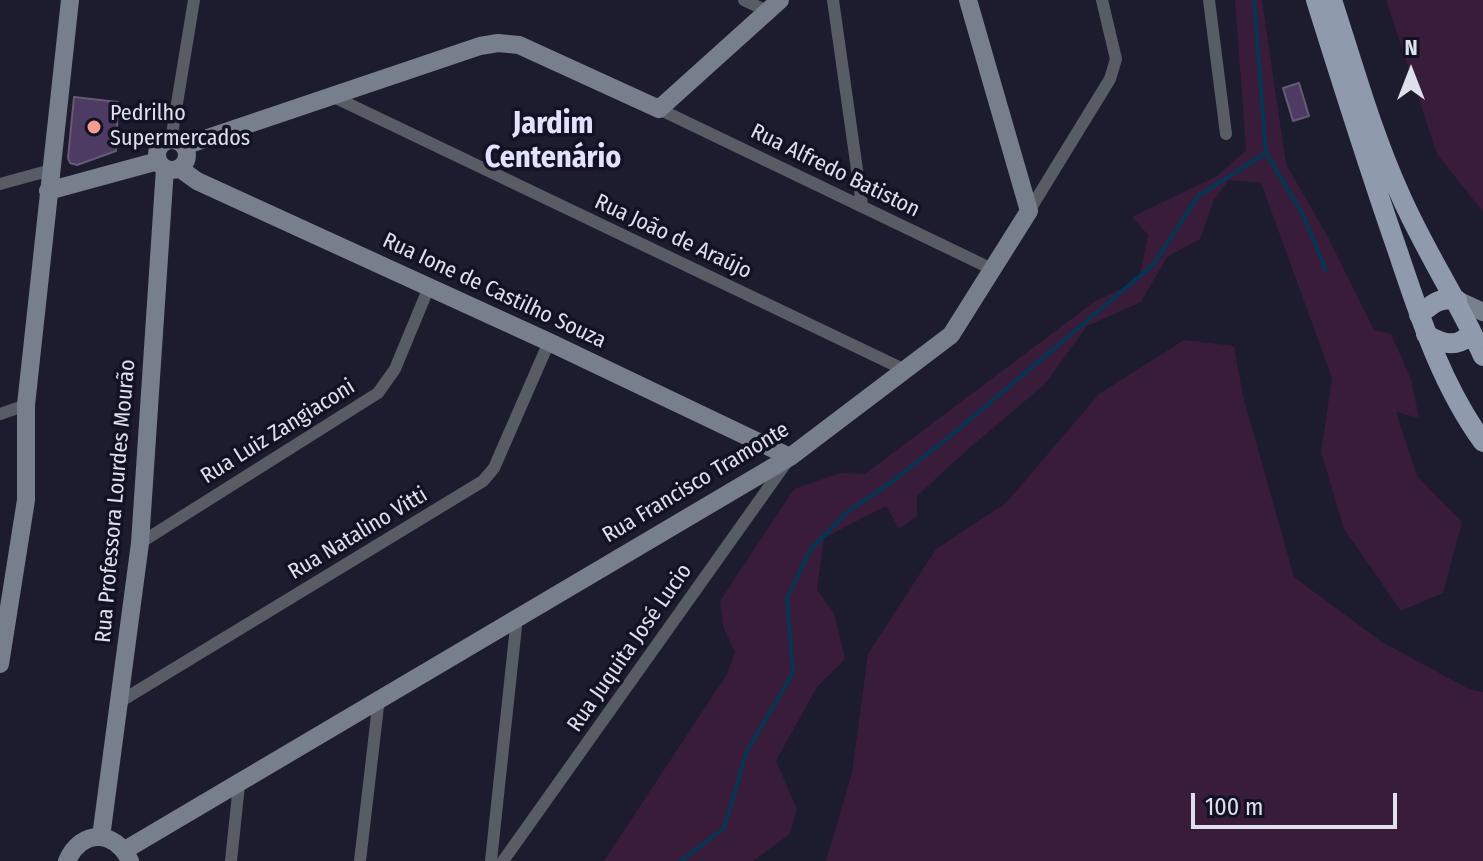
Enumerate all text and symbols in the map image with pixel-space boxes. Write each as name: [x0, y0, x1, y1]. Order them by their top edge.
north arrow: [1371, 32, 1451, 112]
text: N: [1404, 34, 1418, 61]
place label: Pedrilho Supermercados: [110, 101, 250, 152]
district label: Jardim Centenário: [485, 107, 621, 178]
marker: Pedrilho Supermercados: [85, 118, 103, 136]
street label: Rua Alfredo Batiston: [746, 119, 924, 223]
street label: Rua João de Araújo: [590, 189, 756, 285]
street label: Rua Ione de Castilho Souza: [378, 228, 610, 354]
street label: Rua Professora Lourdes Mourão: [90, 358, 142, 644]
street label: Rua Luiz Zangiaconi: [196, 374, 360, 490]
street label: Rua Francisco Tramonte: [598, 417, 794, 549]
street label: Rua Natalino Vitti: [284, 482, 432, 586]
street label: Rua Juquita José Lucio: [562, 559, 698, 737]
scale bar: [1195, 777, 1401, 827]
text: 100 m: [1205, 793, 1263, 821]

